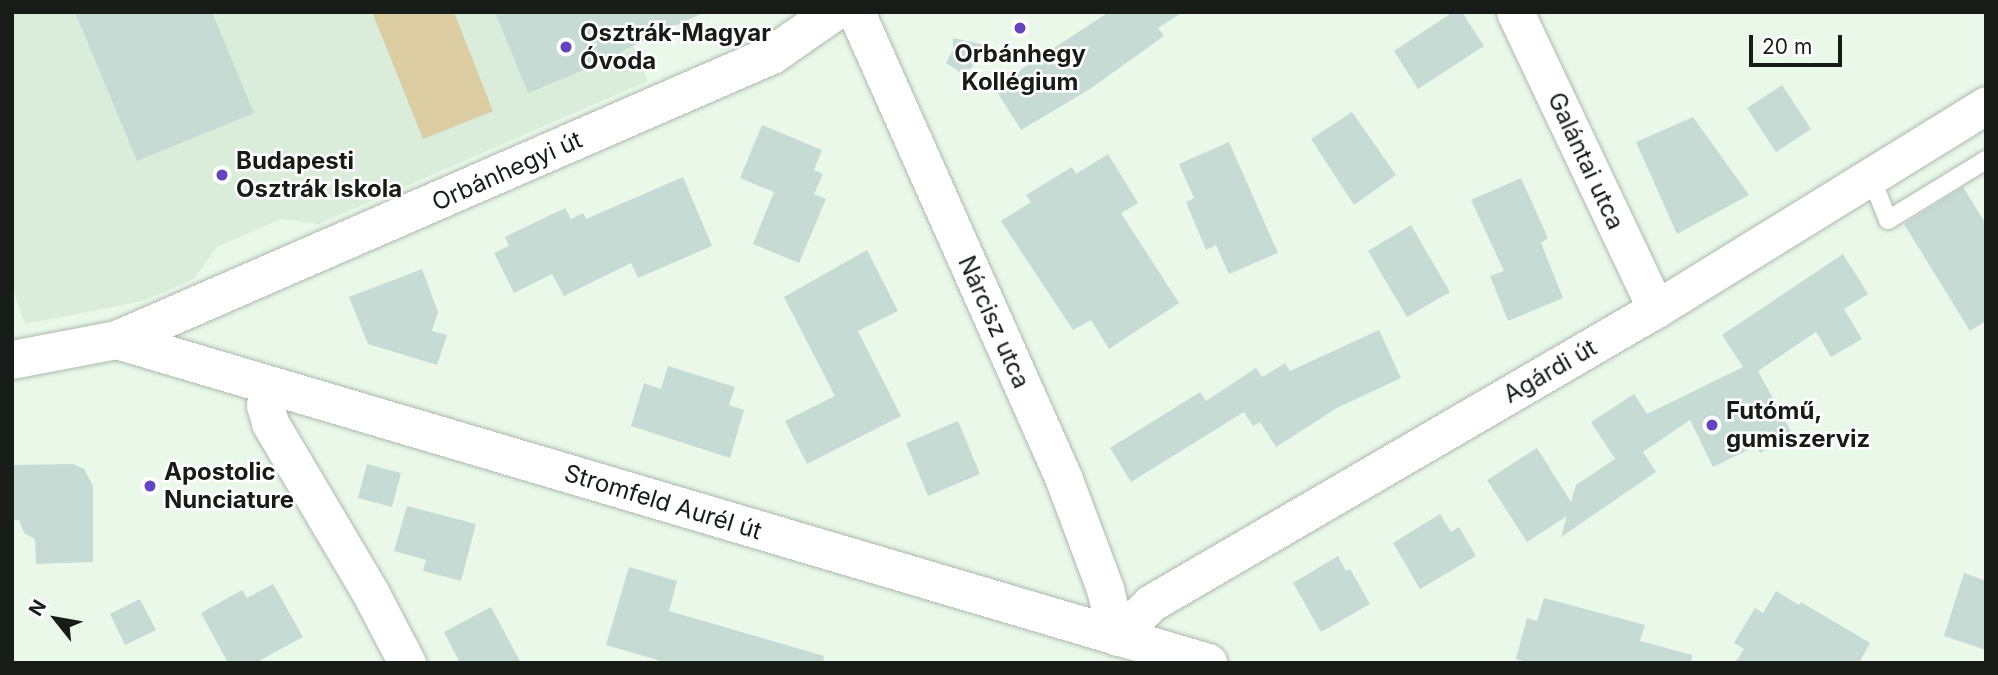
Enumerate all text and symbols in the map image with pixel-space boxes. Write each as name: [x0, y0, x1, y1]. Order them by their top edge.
place label: Osztrák-Magyar Óvoda: [580, 19, 771, 75]
marker: Orbánhegy Kollégium: [1012, 20, 1028, 36]
scale bar: [1753, 21, 1846, 65]
text: 20 m: [1762, 34, 1812, 59]
marker: Osztrák-Magyar Óvoda: [558, 39, 574, 55]
place label: Orbánhegy Kollégium: [954, 40, 1086, 96]
street label: Galántai utca: [1542, 88, 1630, 234]
street label: Orbánhegyi út: [427, 125, 587, 217]
place label: Budapesti Osztrák Iskola: [236, 147, 402, 203]
marker: Budapesti Osztrák Iskola: [214, 167, 230, 183]
street label: Nárcisz utca: [952, 251, 1036, 393]
street label: Agárdi út: [1498, 333, 1602, 409]
place label: Futómű, gumiszerviz: [1726, 397, 1870, 453]
marker: Futómű, gumiszerviz: [1704, 417, 1720, 433]
place label: Apostolic Nunciature: [164, 458, 294, 514]
street label: Stromfeld Aurél út: [561, 458, 765, 546]
marker: Apostolic Nunciature: [142, 478, 158, 494]
north arrow: [21, 584, 91, 654]
text: N: [24, 596, 51, 620]

